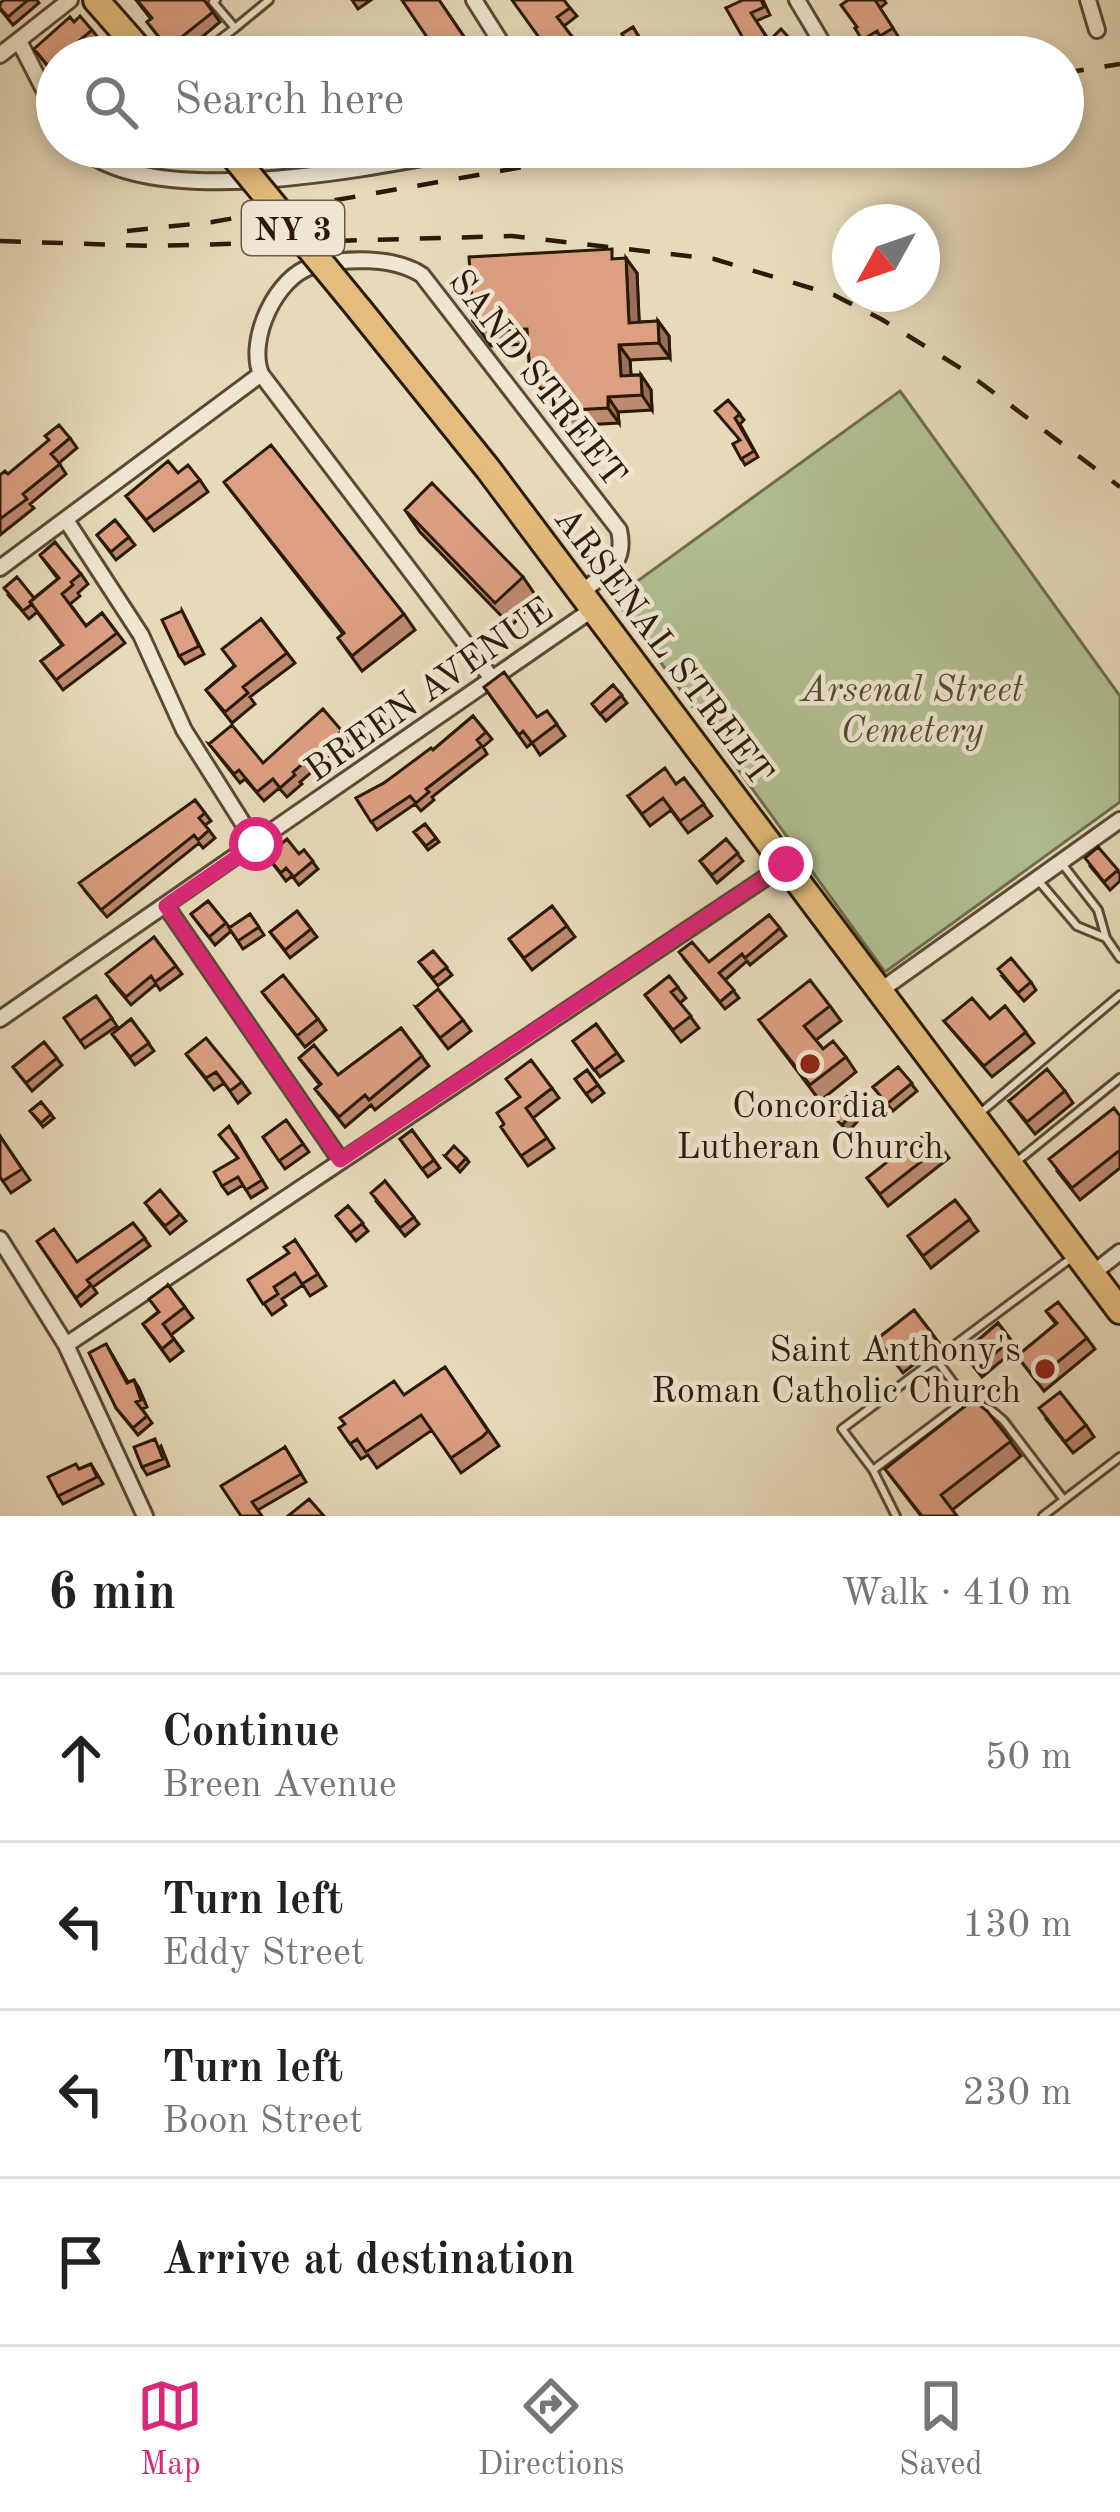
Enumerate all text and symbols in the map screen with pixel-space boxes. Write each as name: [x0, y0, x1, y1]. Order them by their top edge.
search box: [36, 36, 1084, 168]
icon: search: [78, 69, 144, 135]
text: Search here: [174, 79, 404, 124]
road number: NY 3: [242, 201, 344, 255]
north arrow: [832, 204, 940, 312]
street label: SAND STREET: [440, 264, 631, 495]
street label: ARSENAL STREET: [546, 502, 778, 793]
street label: BREEN AVENUE: [300, 593, 561, 790]
park label: Arsenal Street Cemetery: [799, 673, 1024, 751]
route start: [229, 817, 283, 871]
route end: [759, 837, 813, 891]
marker: Concordia Lutheran Church: [797, 1051, 823, 1077]
place label: Concordia Lutheran Church: [676, 1090, 944, 1167]
place label: Saint Anthony's Roman Catholic Church: [651, 1334, 1021, 1411]
marker: Saint Anthony's Roman Catholic Church: [1032, 1356, 1058, 1382]
text: 6 min: [48, 1569, 176, 1620]
text: Walk · 410 m: [841, 1574, 1072, 1613]
text: Continue: [162, 1711, 340, 1756]
icon: ahead: [48, 1725, 114, 1791]
text: 50 m: [985, 1738, 1072, 1777]
text: Breen Avenue: [162, 1766, 397, 1805]
text: Turn left: [162, 1879, 343, 1924]
icon: left: [48, 1893, 114, 1959]
text: 130 m: [962, 1906, 1072, 1945]
text: Eddy Street: [162, 1934, 365, 1973]
text: Turn left: [162, 2047, 343, 2092]
icon: left: [48, 2061, 114, 2127]
text: 230 m: [962, 2074, 1072, 2113]
text: Boon Street: [162, 2102, 363, 2141]
icon: arrive: [48, 2229, 114, 2295]
text: Arrive at destination: [162, 2239, 575, 2284]
tab: Map: [137, 2373, 203, 2486]
tab: Directions: [478, 2373, 624, 2486]
tab: Saved: [899, 2373, 983, 2486]

